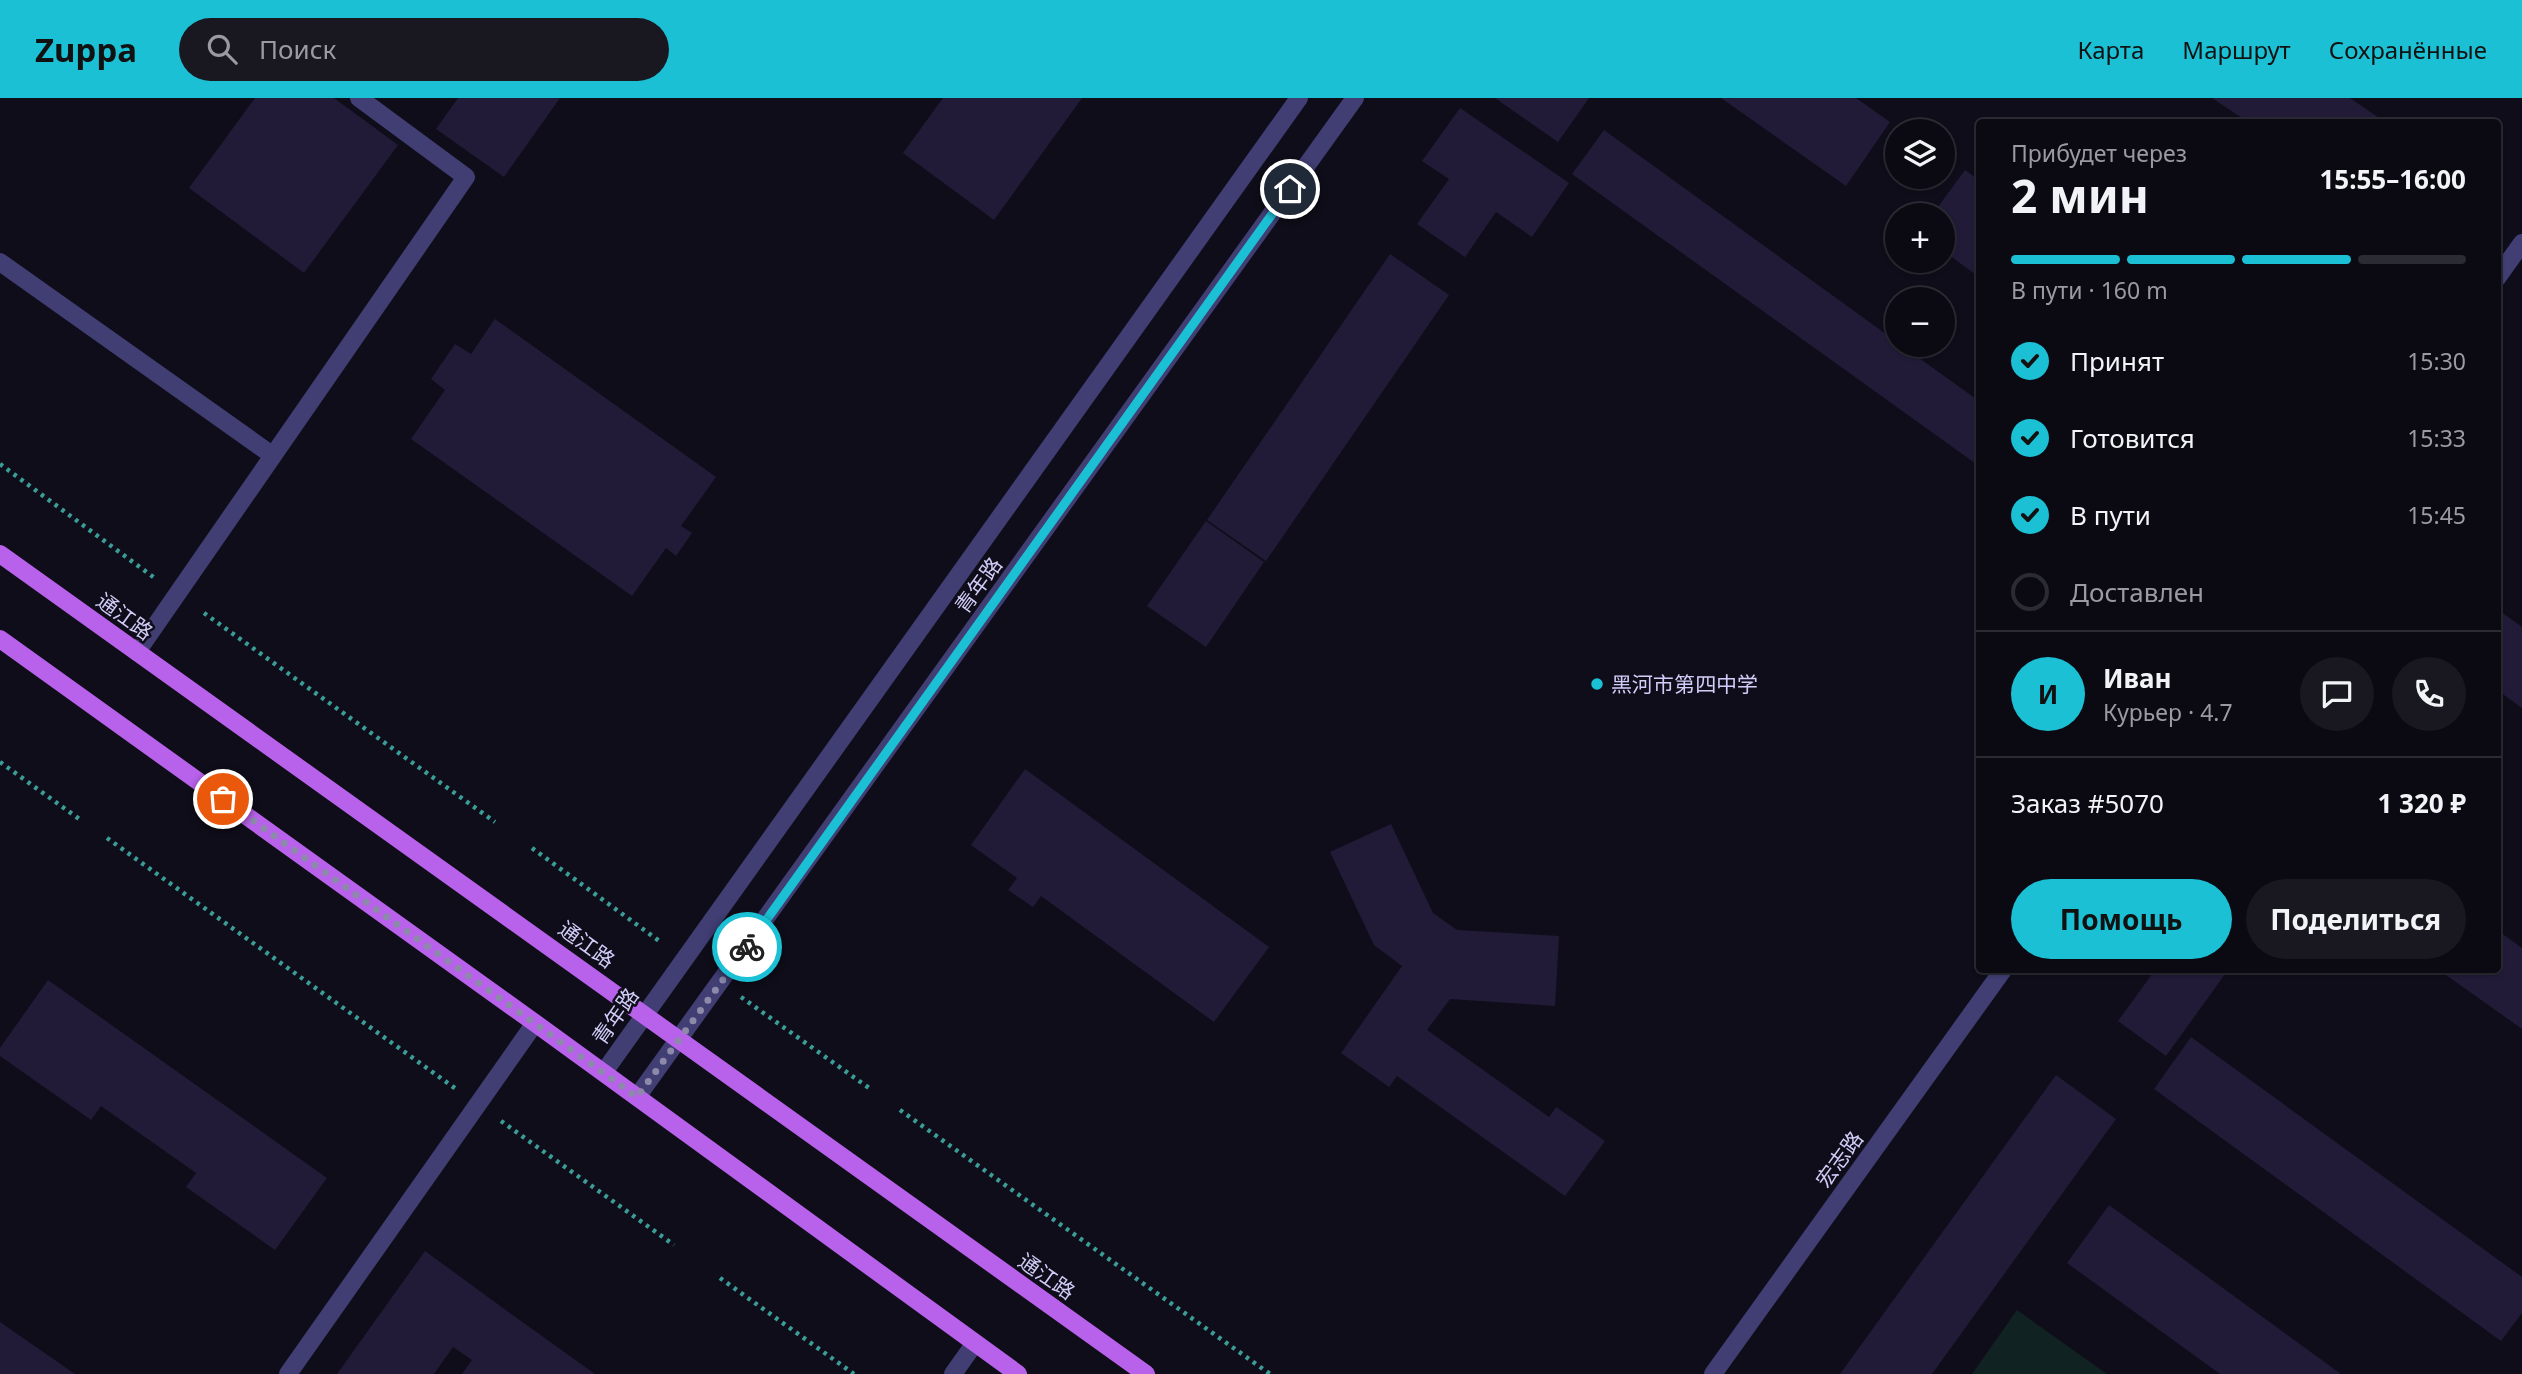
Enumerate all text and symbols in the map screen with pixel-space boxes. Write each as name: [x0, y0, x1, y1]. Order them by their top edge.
search box: [179, 18, 669, 81]
text: Zuppa: [35, 27, 137, 72]
icon: search: [203, 30, 241, 68]
text: Поиск: [259, 31, 336, 67]
text: Карта: [2077, 33, 2144, 66]
text: Маршрут: [2182, 33, 2291, 66]
text: Сохранённые: [2329, 33, 2487, 66]
map controls: [1885, 119, 1955, 357]
button: layers: [1885, 119, 1955, 189]
text: Прибудет через: [2011, 137, 2187, 169]
pin: [1260, 159, 1320, 219]
text: 15:55–16:00: [2319, 161, 2466, 197]
text: 2 мин: [2011, 164, 2149, 226]
icon: home: [1271, 170, 1309, 208]
button: +: [1885, 203, 1955, 273]
text: В пути · 160 m: [2011, 274, 2168, 306]
button: −: [1885, 287, 1955, 357]
icon: check: [2011, 342, 2049, 380]
text: Принят: [2070, 343, 2164, 379]
text: 15:30: [2407, 345, 2466, 377]
icon: check: [2011, 419, 2049, 457]
text: Готовится: [2070, 420, 2195, 456]
text: 15:33: [2407, 422, 2466, 454]
icon: check: [2011, 496, 2049, 534]
text: В пути: [2070, 497, 2151, 533]
text: 15:45: [2407, 499, 2466, 531]
street label: 青年路: [948, 551, 1008, 619]
text: Доставлен: [2070, 574, 2204, 610]
street label: 通江路: [91, 586, 159, 646]
button: chat: [2300, 657, 2374, 731]
button: phone: [2392, 657, 2466, 731]
text: Иван: [2103, 660, 2172, 696]
place label: 黑河市第四中学: [1611, 670, 1758, 698]
marker: 黑河市第四中学: [1589, 676, 1605, 692]
text: И: [2038, 676, 2058, 712]
text: Курьер · 4.7: [2103, 696, 2233, 728]
pin: [193, 769, 253, 829]
icon: bag: [204, 780, 242, 818]
text: Заказ #5070: [2011, 785, 2164, 821]
text: 1 320 ₽: [2377, 785, 2466, 821]
button: Помощь: [2011, 879, 2232, 959]
button: Поделиться: [2246, 879, 2466, 959]
courier: [712, 912, 782, 982]
street label: 通江路: [553, 914, 621, 974]
icon: bike: [728, 928, 766, 966]
street label: 青年路: [585, 982, 645, 1050]
street label: 宏志路: [1809, 1125, 1869, 1193]
street label: 通江路: [1013, 1246, 1081, 1306]

